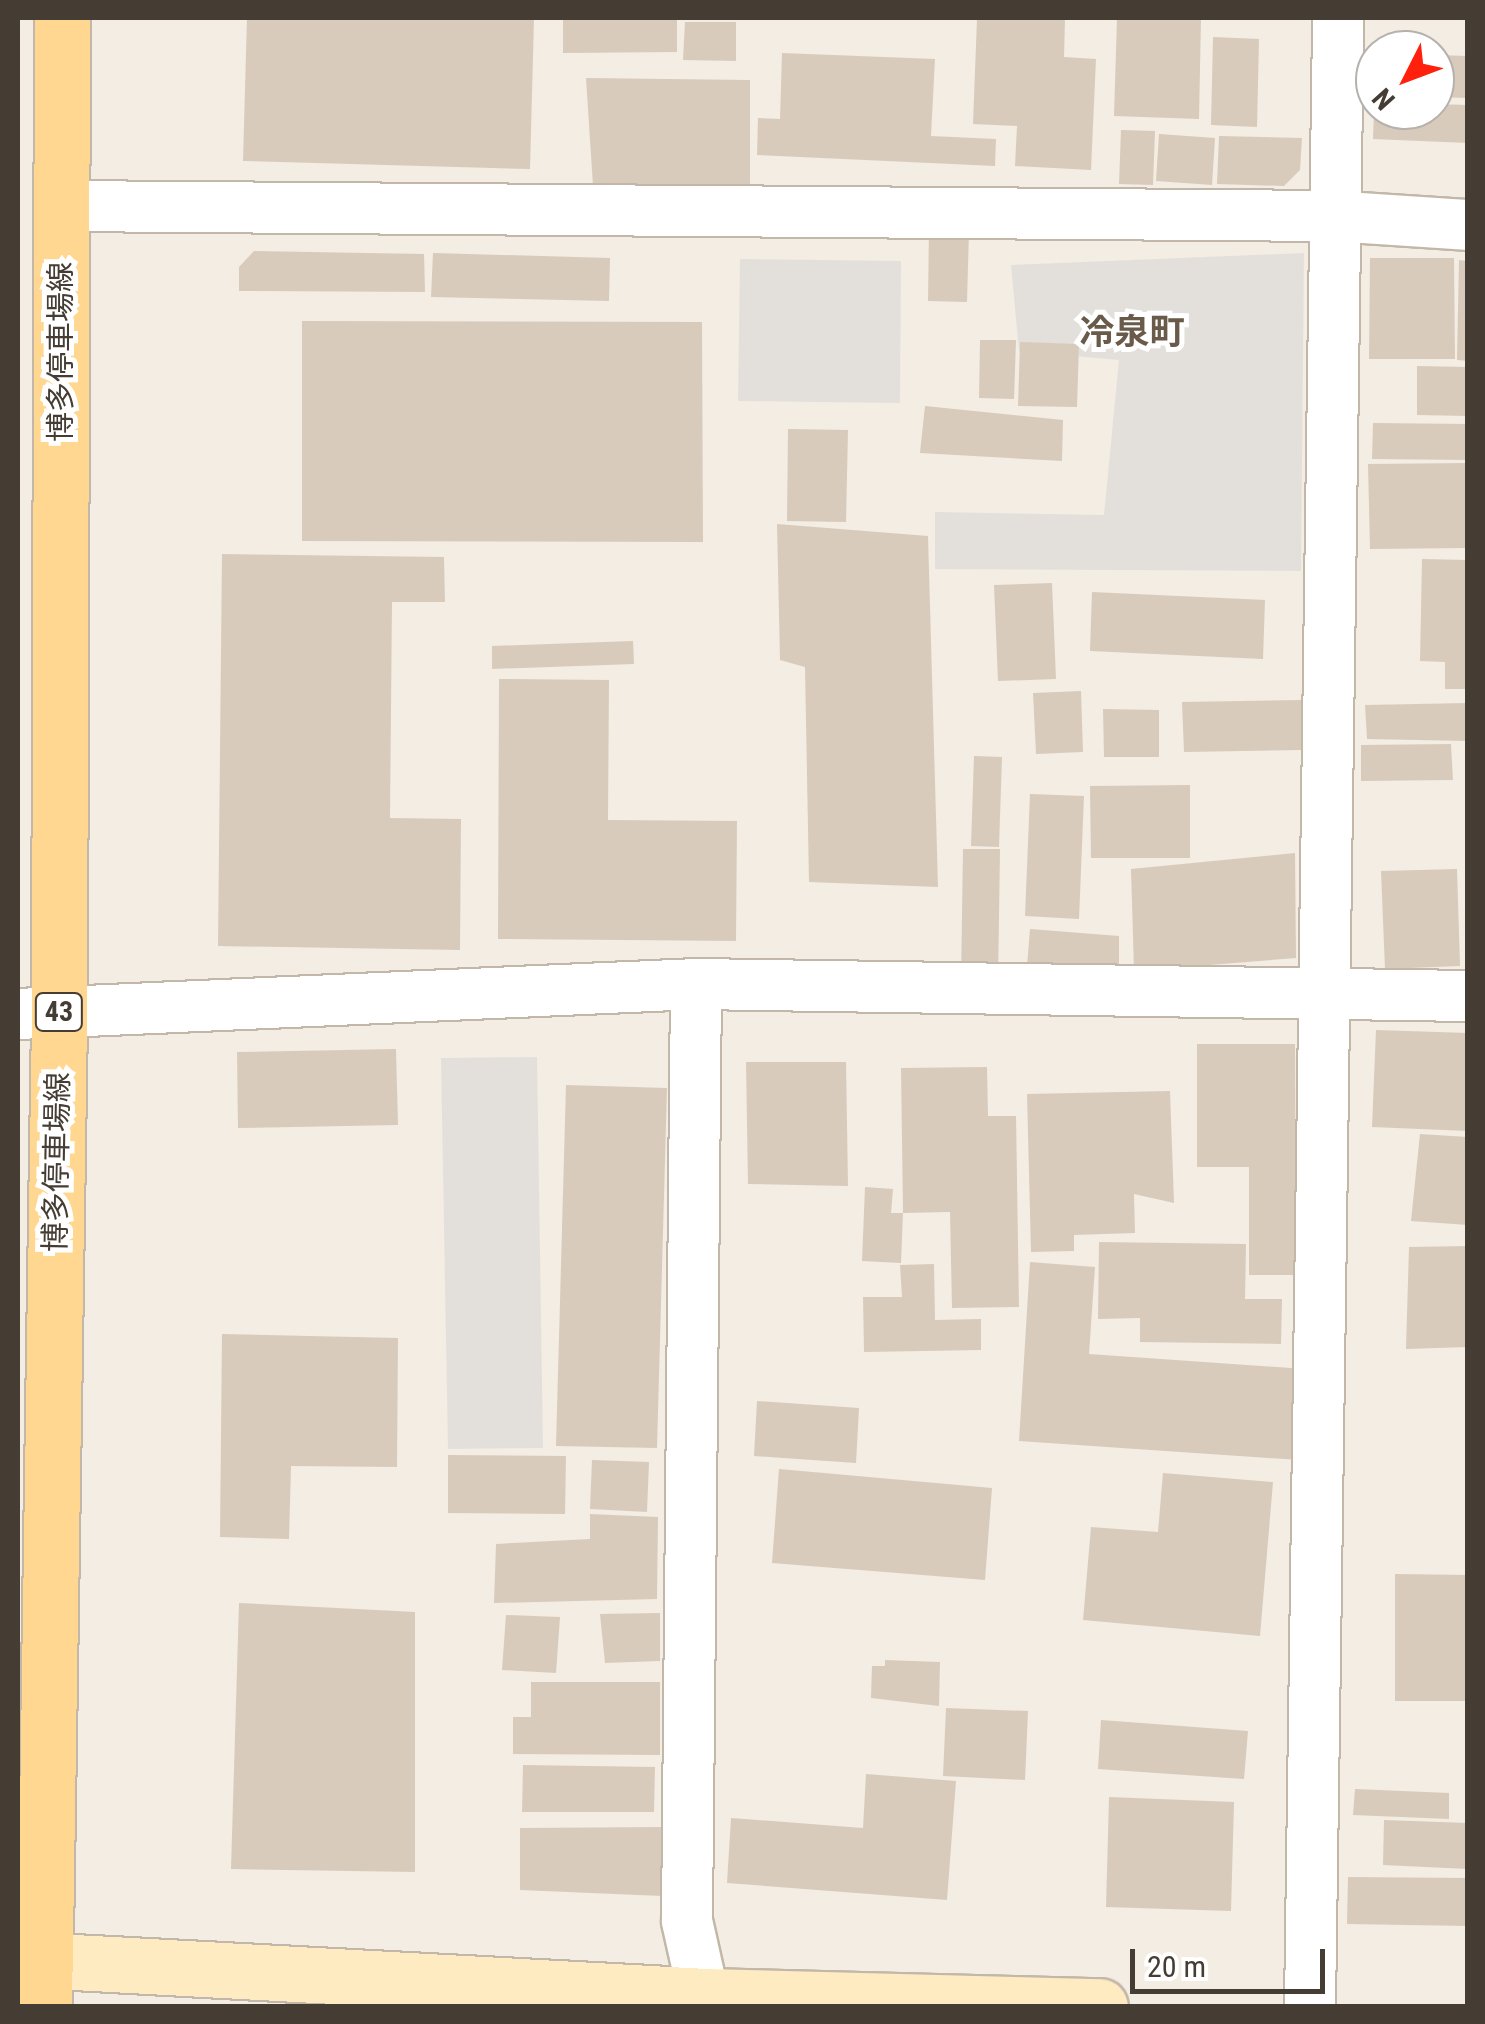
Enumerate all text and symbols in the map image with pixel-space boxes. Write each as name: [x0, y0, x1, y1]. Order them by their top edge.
north arrow: [1355, 30, 1455, 130]
text: N: [1366, 82, 1402, 116]
street label: 博多停車場線: [43, 262, 79, 442]
district label: 冷泉町: [1080, 312, 1184, 354]
road number: 43: [34, 989, 84, 1035]
street label: 博多停車場線: [37, 1072, 77, 1252]
scale bar: [1135, 1929, 1330, 1991]
text: 20 m: [1147, 1949, 1206, 1984]

